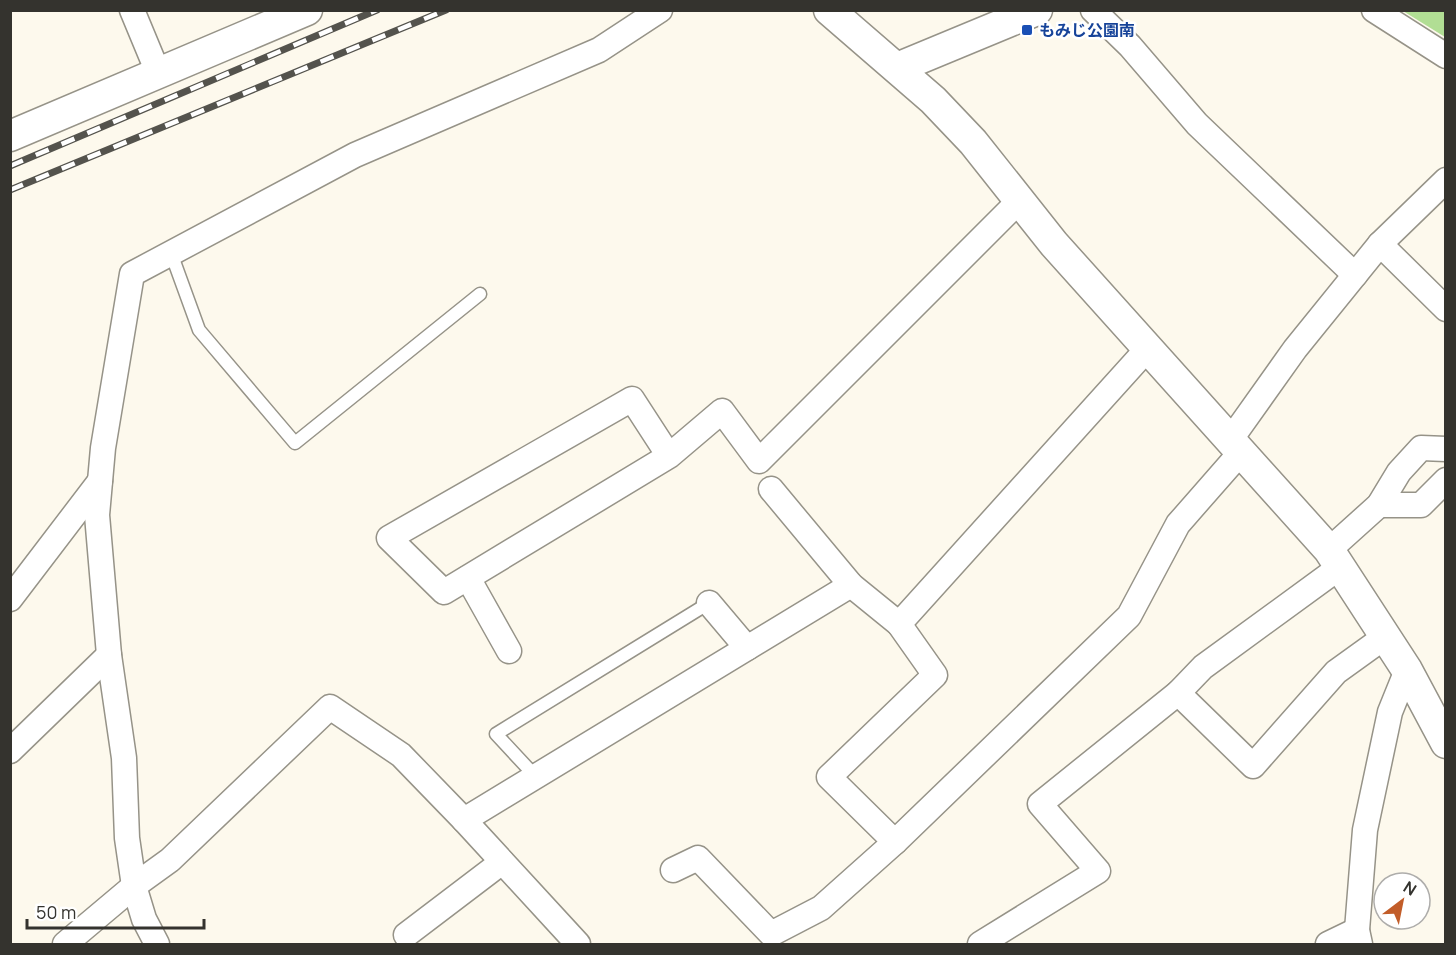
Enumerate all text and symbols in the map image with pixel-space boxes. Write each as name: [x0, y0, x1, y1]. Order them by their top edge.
place label: もみじ公園南: [1039, 19, 1135, 41]
marker: もみじ公園南: [1020, 23, 1034, 37]
north arrow: [1372, 871, 1432, 931]
text: N: [1399, 876, 1421, 901]
scale bar: [27, 892, 204, 930]
text: 50 m: [36, 900, 76, 924]

